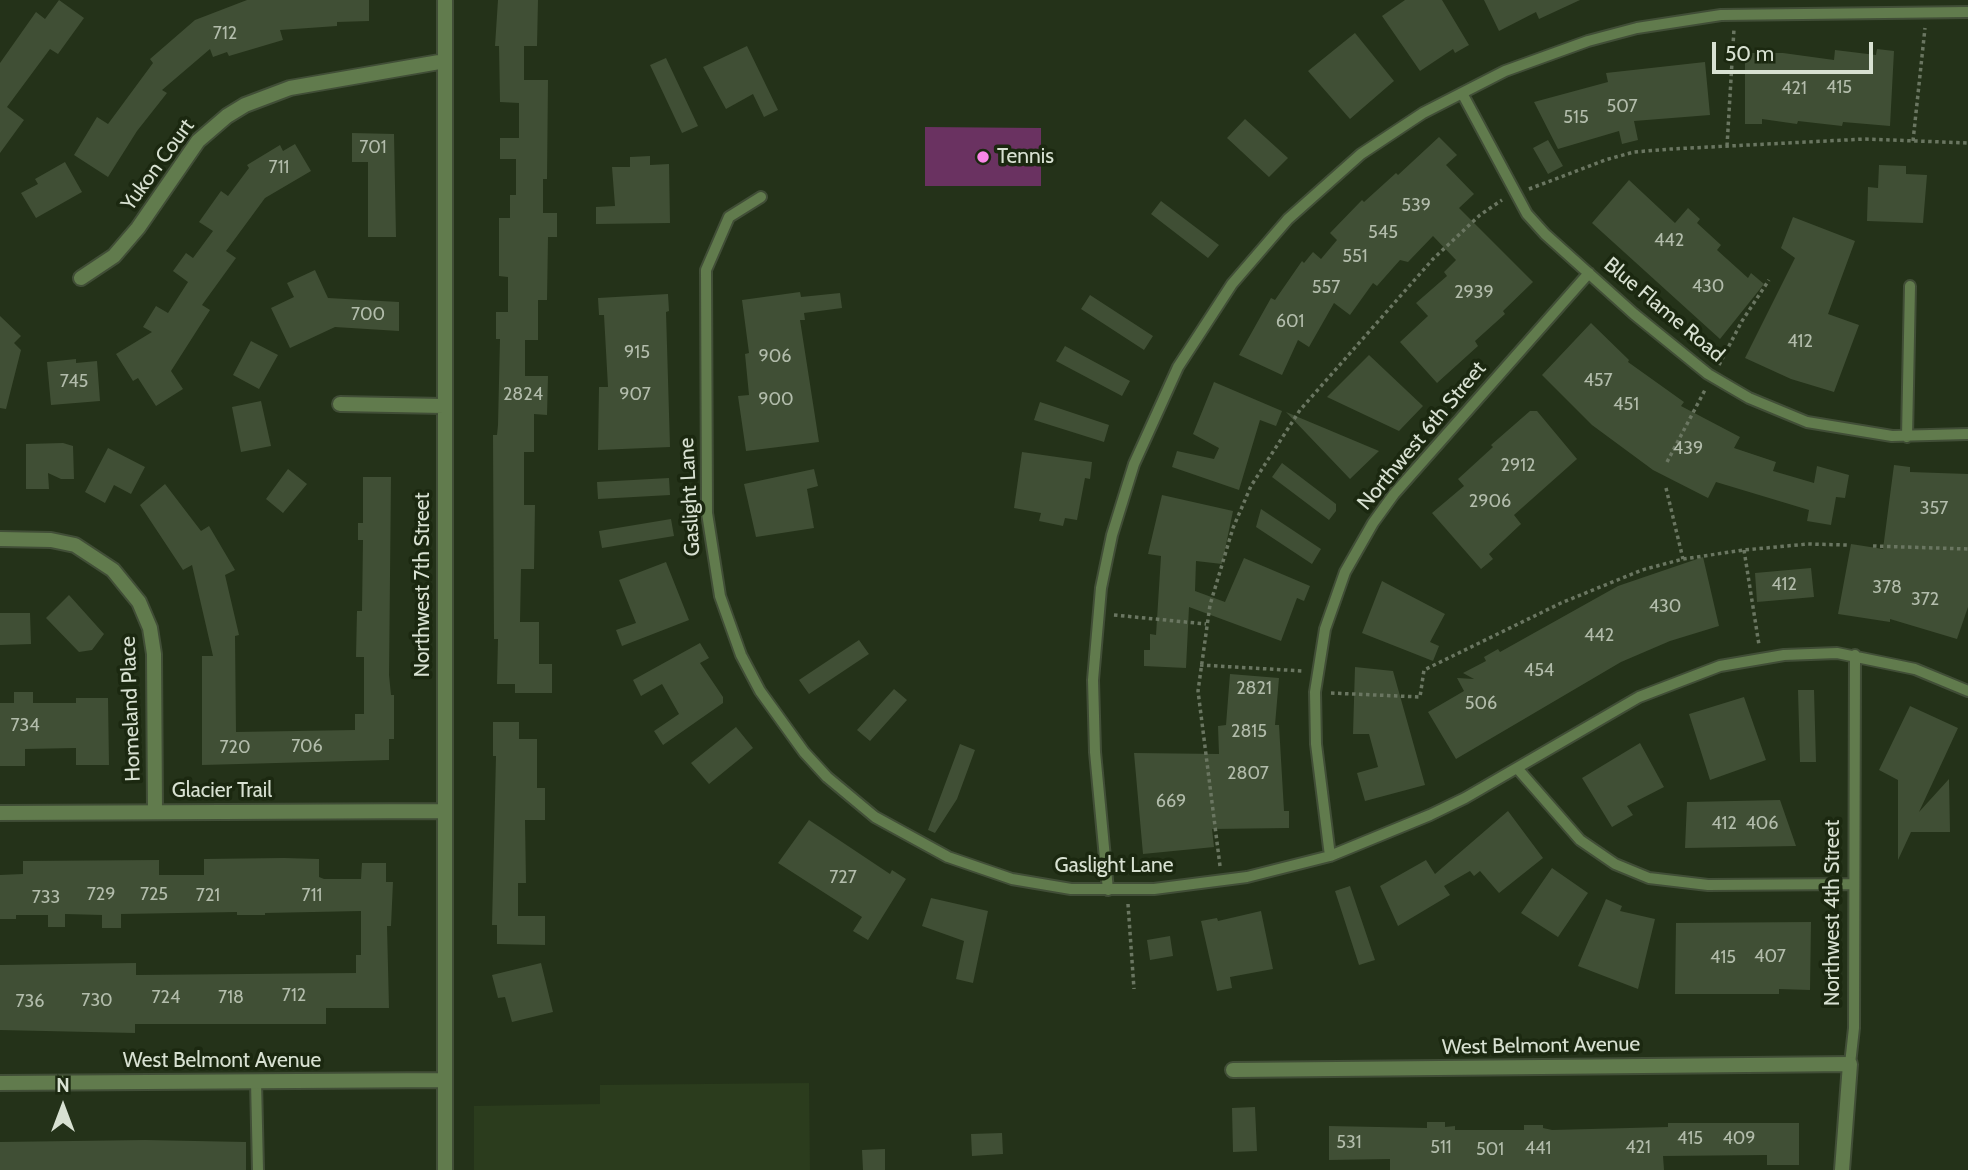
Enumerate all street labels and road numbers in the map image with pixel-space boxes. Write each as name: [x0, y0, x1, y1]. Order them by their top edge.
street label: Yukon Court: [116, 114, 200, 216]
street label: Blue Flame Road: [1599, 252, 1729, 368]
street label: Northwest 6th Street: [1352, 356, 1492, 516]
street label: Gaslight Lane: [674, 437, 706, 557]
street label: Northwest 7th Street: [410, 492, 436, 678]
street label: Homeland Place: [116, 636, 146, 782]
street label: Glacier Trail: [172, 778, 272, 804]
street label: Northwest 4th Street: [1820, 820, 1846, 1006]
street label: Gaslight Lane: [1055, 853, 1173, 879]
street label: West Belmont Avenue: [1442, 1032, 1640, 1060]
street label: West Belmont Avenue: [123, 1048, 321, 1074]

